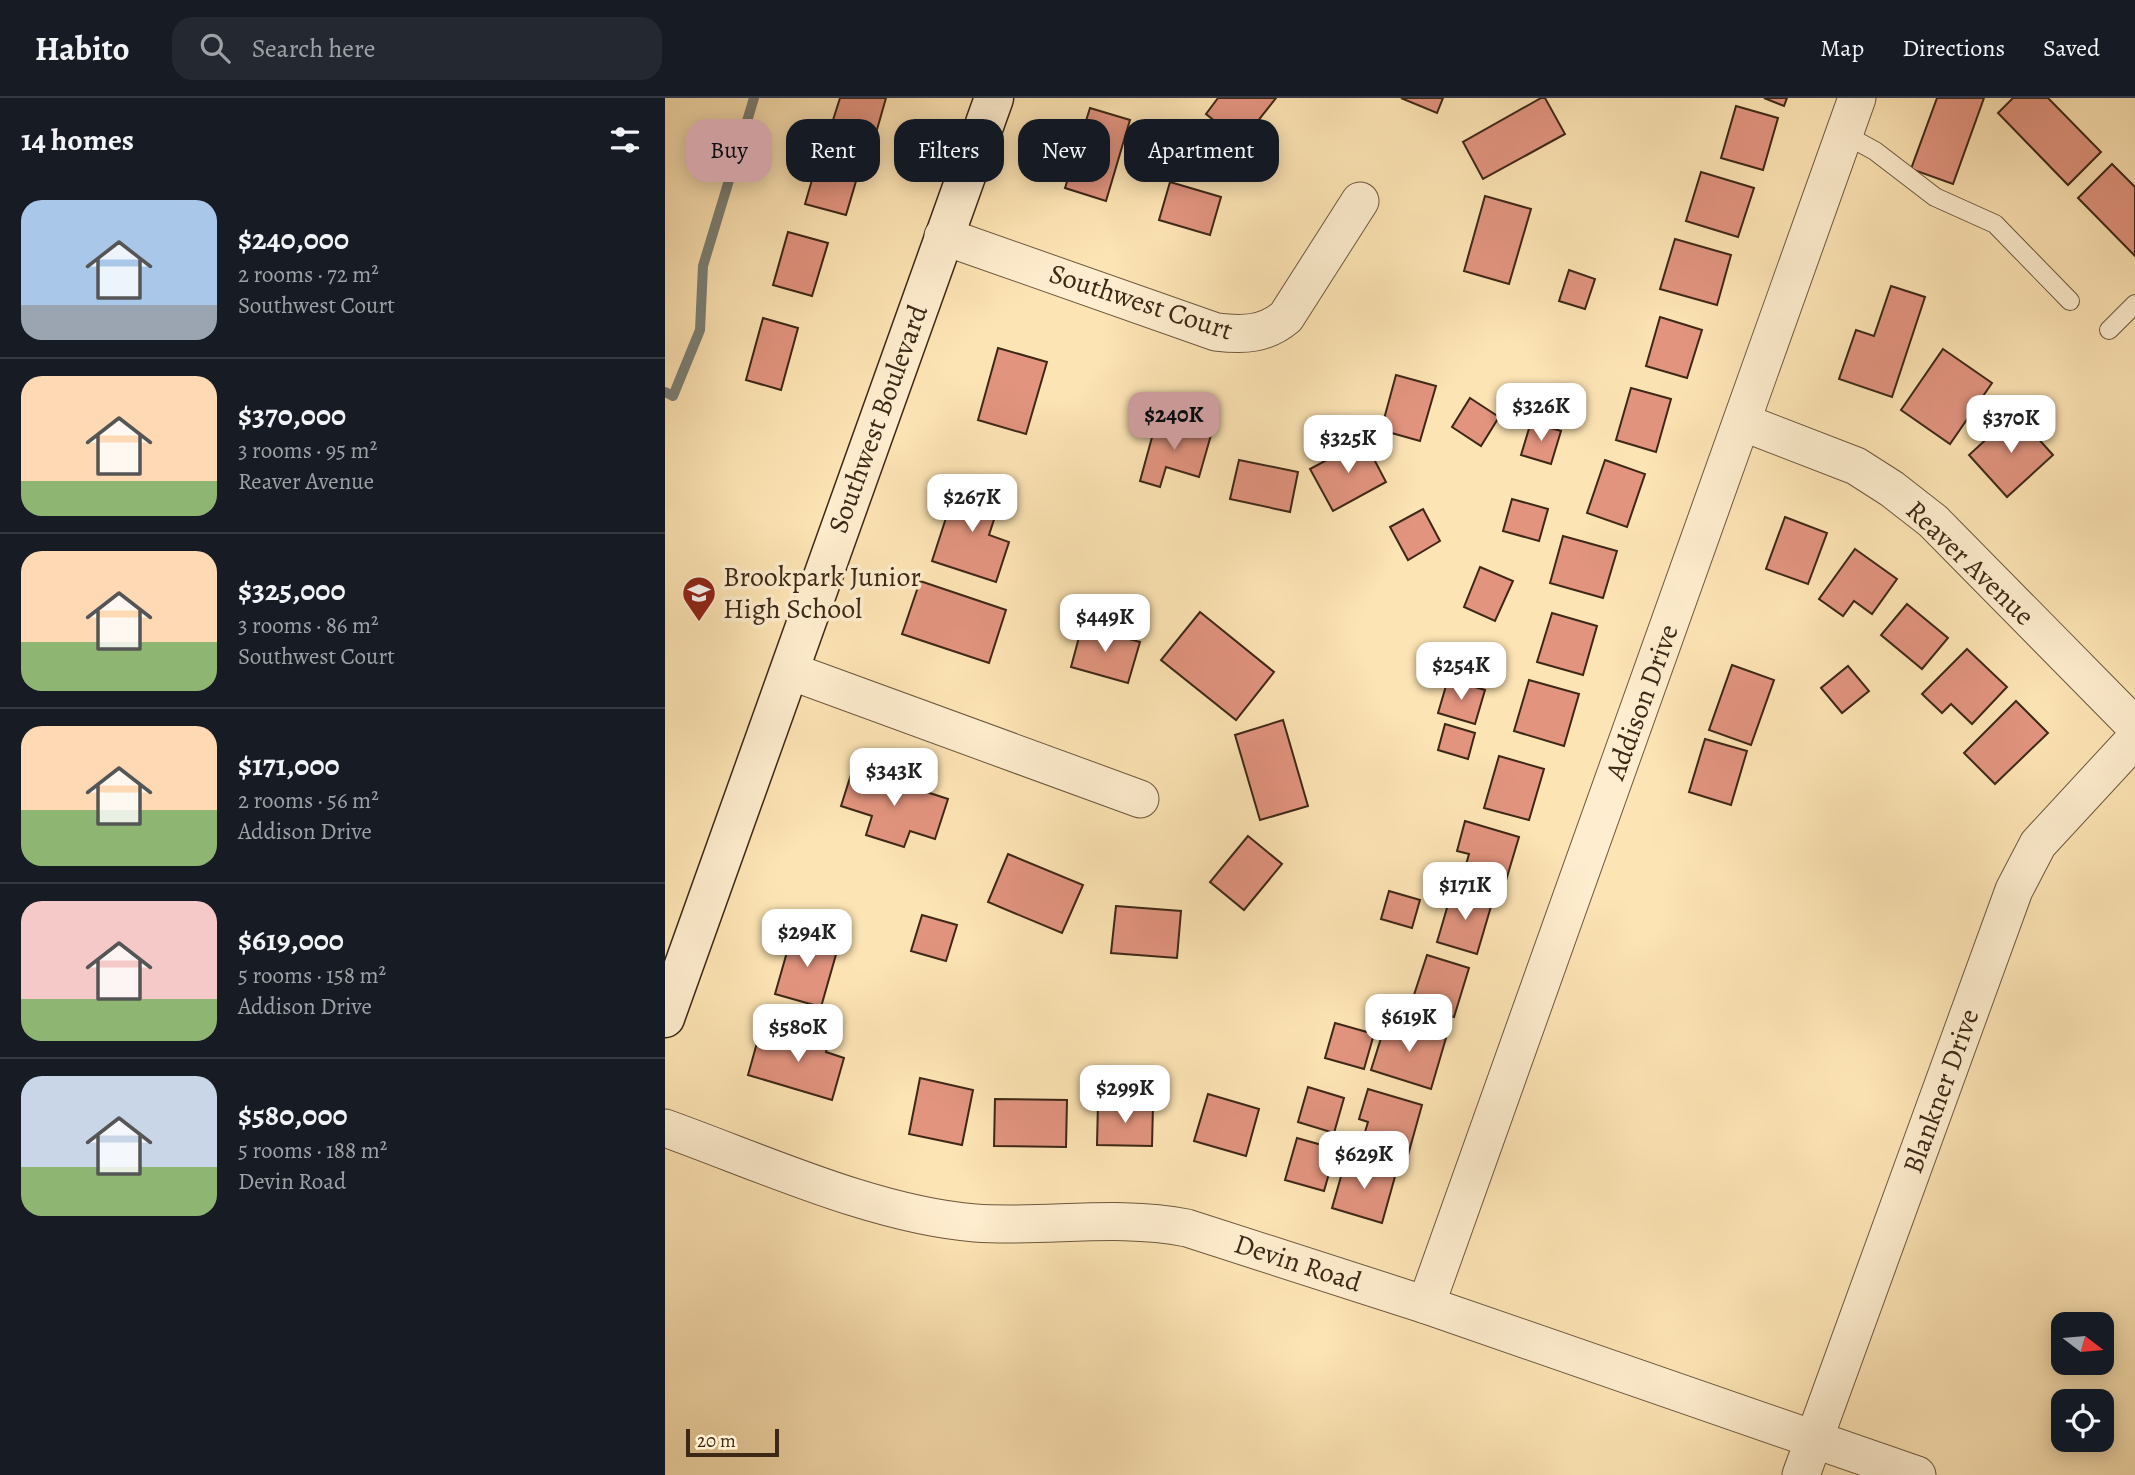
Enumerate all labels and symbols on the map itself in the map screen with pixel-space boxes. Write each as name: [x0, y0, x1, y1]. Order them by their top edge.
street label: Southwest Court: [1044, 254, 1238, 350]
street label: Southwest Boulevard: [819, 299, 937, 538]
pin: $326K: [1492, 384, 1590, 443]
pin: $240K: [1125, 392, 1223, 452]
pin: $370K: [1962, 396, 2060, 455]
pin: $325K: [1299, 416, 1397, 475]
pin: $267K: [923, 474, 1021, 534]
street label: Reaver Avenue: [1897, 492, 2043, 634]
place label: Brookpark Junior High School: [723, 558, 921, 628]
school or university icon: Brookpark Junior High School: [680, 574, 718, 623]
pin: $449K: [1056, 594, 1154, 654]
street label: Addison Drive: [1596, 619, 1688, 786]
pin: $254K: [1412, 642, 1510, 702]
pin: $343K: [845, 748, 943, 808]
pin: $171K: [1416, 862, 1514, 922]
pin: $294K: [758, 910, 856, 969]
pin: $619K: [1360, 995, 1458, 1054]
street label: Blankner Drive: [1894, 1003, 1988, 1179]
pin: $580K: [749, 1004, 847, 1064]
pin: $299K: [1076, 1066, 1174, 1125]
pin: $629K: [1315, 1132, 1413, 1191]
street label: Devin Road: [1229, 1225, 1367, 1302]
north arrow: [2051, 1312, 2114, 1376]
scale bar: [686, 1426, 779, 1458]

